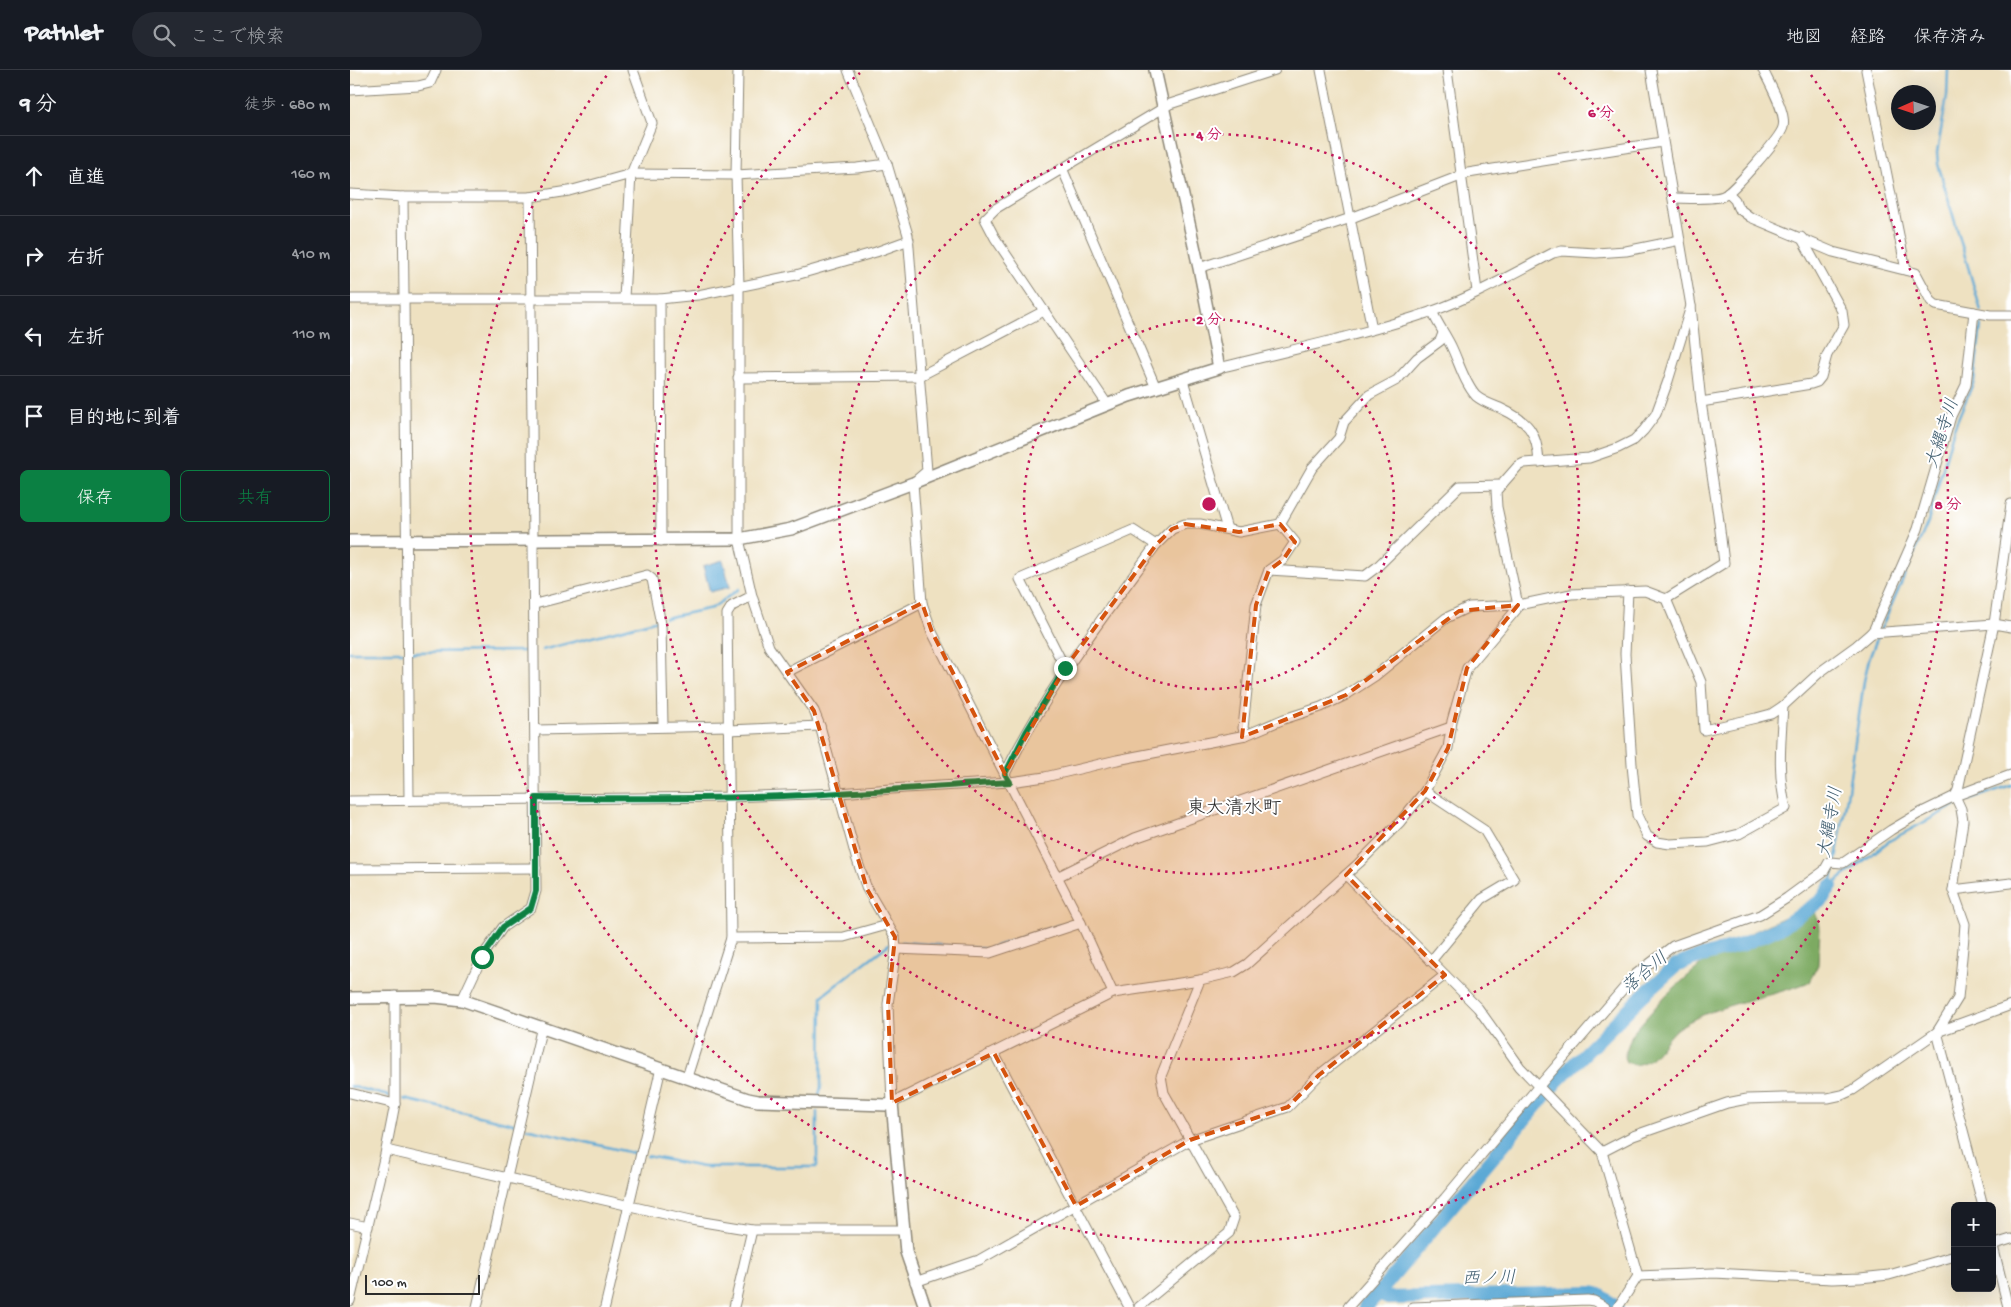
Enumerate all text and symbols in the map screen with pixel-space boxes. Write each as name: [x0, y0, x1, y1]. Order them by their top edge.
search box: [132, 12, 482, 57]
text: Pathlet: [25, 20, 102, 49]
icon: search: [150, 21, 178, 49]
text: ここで検索: [190, 27, 285, 50]
text: 地図: [1786, 28, 1822, 49]
text: 経路: [1850, 28, 1886, 49]
text: 保存済み: [1914, 28, 1986, 49]
north arrow: [1891, 85, 1936, 130]
text: 9 分: [20, 94, 57, 119]
text: 徒歩 · 680 m: [244, 97, 330, 116]
text: 6 分: [1588, 105, 1614, 123]
text: 4 分: [1195, 127, 1222, 145]
icon: ahead: [20, 162, 48, 190]
text: 160 m: [291, 166, 330, 185]
text: 直進: [67, 168, 105, 191]
icon: right: [20, 242, 48, 270]
text: 410 m: [292, 246, 330, 265]
text: 右折: [67, 248, 105, 271]
text: 2 分: [1196, 312, 1222, 330]
icon: left: [20, 322, 48, 350]
text: 110 m: [293, 326, 330, 345]
text: 左折: [67, 328, 105, 351]
water label: 大縄寺川: [1921, 396, 1964, 471]
icon: arrive: [20, 402, 48, 430]
text: 目的地に到着: [67, 408, 181, 431]
button: 保存: [20, 470, 170, 522]
button: 共有: [180, 470, 330, 522]
centre of rings: [1200, 495, 1218, 513]
text: 8 分: [1935, 497, 1961, 515]
route end: [1054, 657, 1077, 680]
water label: 大縄寺川: [1814, 785, 1848, 860]
district label: 東大清水町: [1186, 797, 1282, 821]
route start: [471, 946, 494, 969]
water label: 落合川: [1618, 948, 1673, 999]
map controls: [1951, 1202, 1996, 1292]
button: +: [1951, 1202, 1996, 1247]
button: −: [1951, 1247, 1996, 1292]
water label: 西ノ川: [1462, 1269, 1516, 1290]
scale bar: [365, 1272, 480, 1295]
text: 100 m: [372, 1275, 407, 1292]

